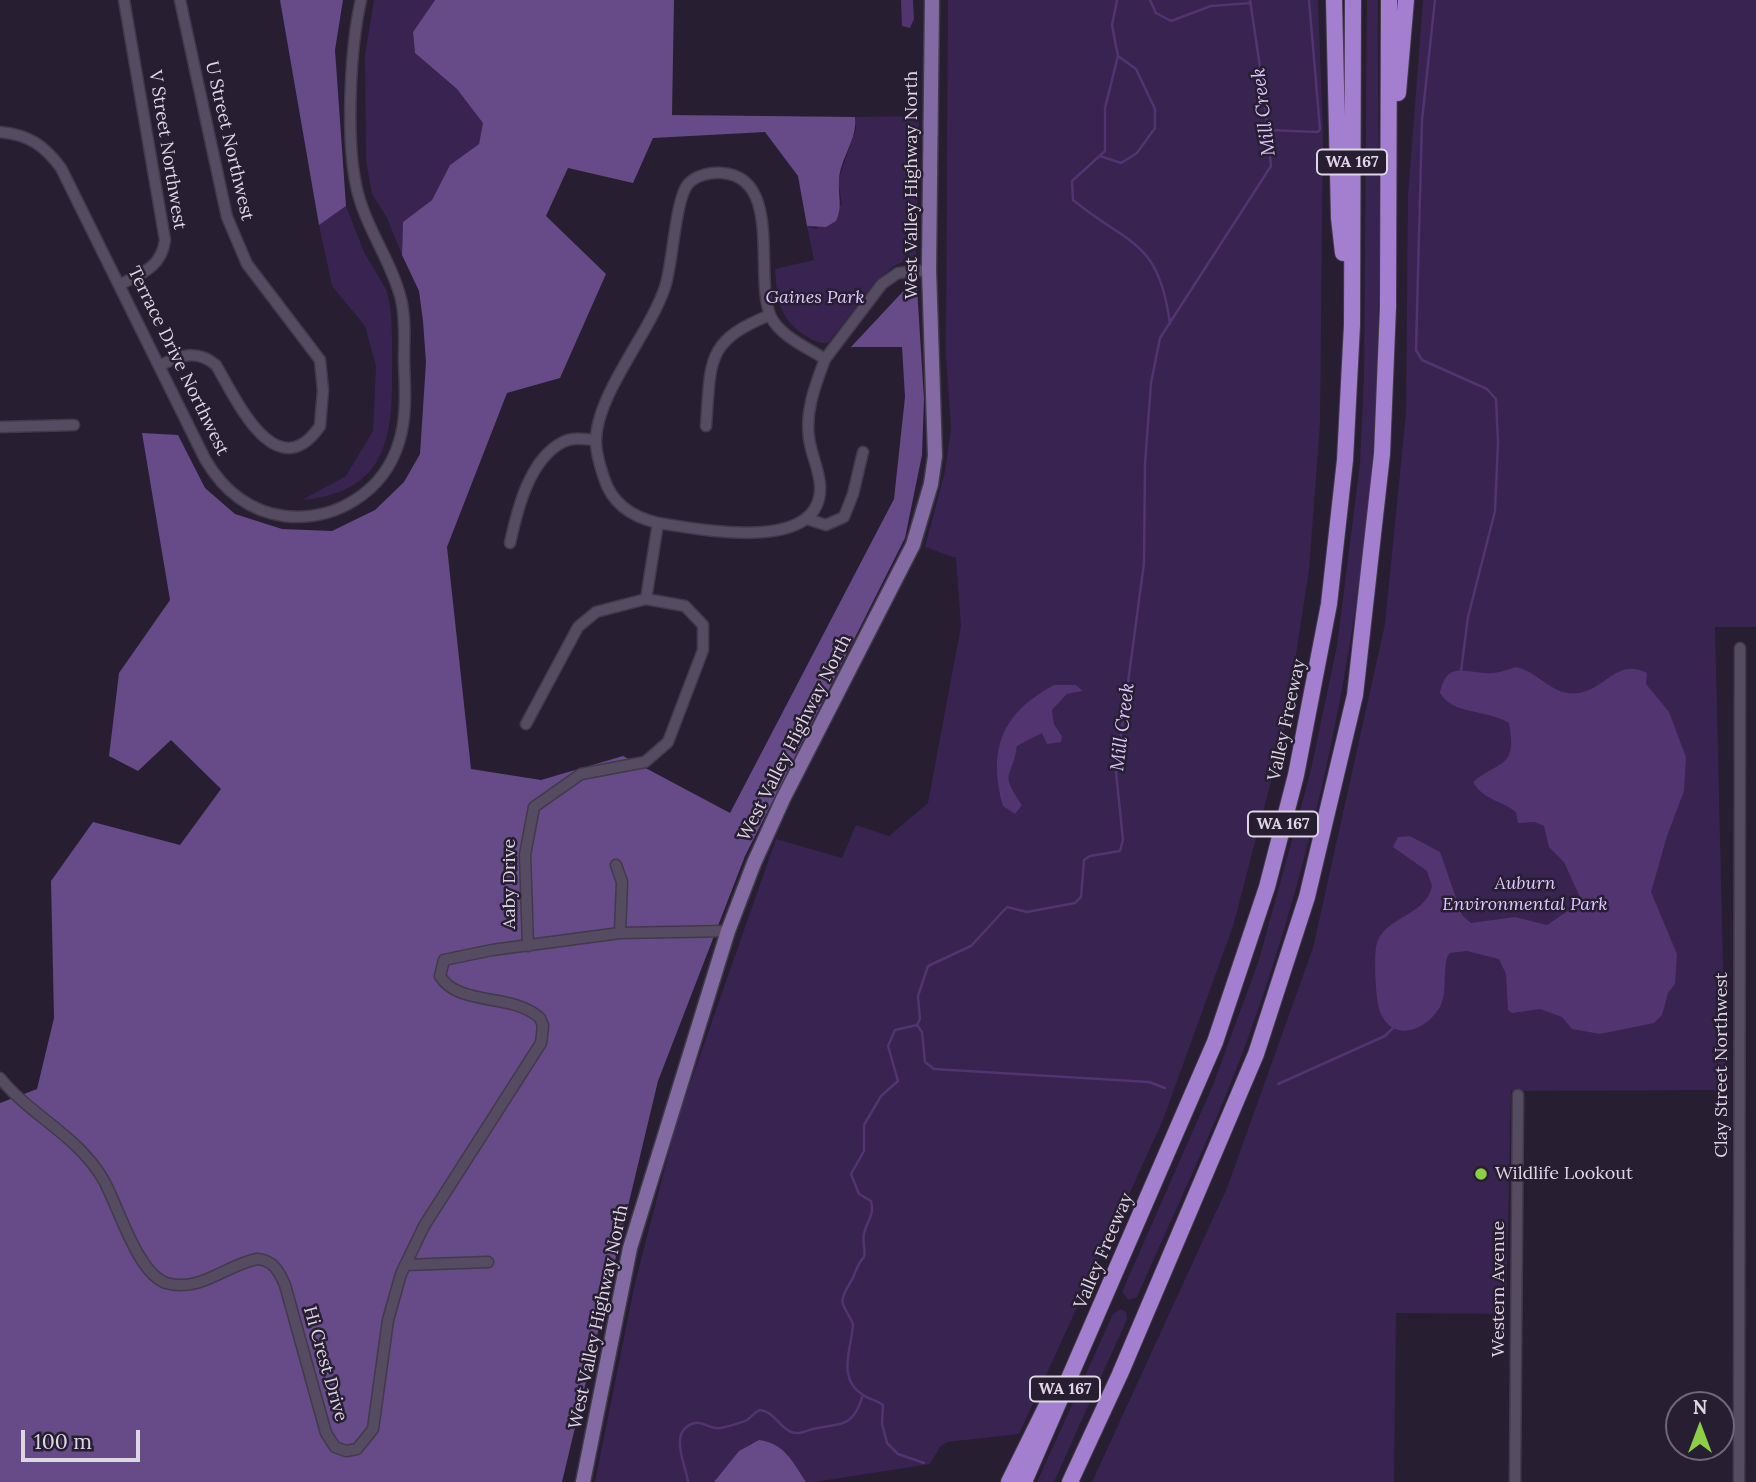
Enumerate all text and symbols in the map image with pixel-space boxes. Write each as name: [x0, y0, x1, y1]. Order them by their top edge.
street label: U Street Northwest: [200, 59, 258, 223]
water label: Mill Creek: [1247, 67, 1281, 157]
street label: V Street Northwest: [144, 69, 190, 231]
street label: West Valley Highway North: [901, 71, 923, 299]
road number: WA 167: [1317, 150, 1387, 174]
street label: Terrace Drive Northwest: [123, 263, 233, 459]
park label: Gaines Park: [765, 287, 865, 309]
street label: West Valley Highway North: [733, 631, 857, 845]
street label: Valley Freeway: [1264, 657, 1310, 783]
water label: Mill Creek: [1106, 682, 1140, 772]
road number: WA 167: [1248, 811, 1318, 836]
street label: Aaby Drive: [499, 839, 521, 929]
park label: Auburn Environmental Park: [1442, 873, 1608, 916]
street label: Clay Street Northwest: [1711, 972, 1733, 1158]
place label: Wildlife Lookout: [1495, 1163, 1633, 1185]
marker: Wildlife Lookout: [1473, 1166, 1489, 1182]
street label: Valley Freeway: [1070, 1190, 1138, 1312]
street label: West Valley Highway North: [565, 1203, 633, 1431]
street label: Western Avenue: [1488, 1221, 1510, 1357]
street label: Hi Crest Drive: [298, 1304, 352, 1424]
road number: WA 167: [1030, 1376, 1100, 1401]
north arrow: [1665, 1391, 1735, 1461]
text: N: [1693, 1395, 1707, 1419]
scale bar: [24, 1416, 144, 1460]
text: 100 m: [34, 1428, 92, 1455]

